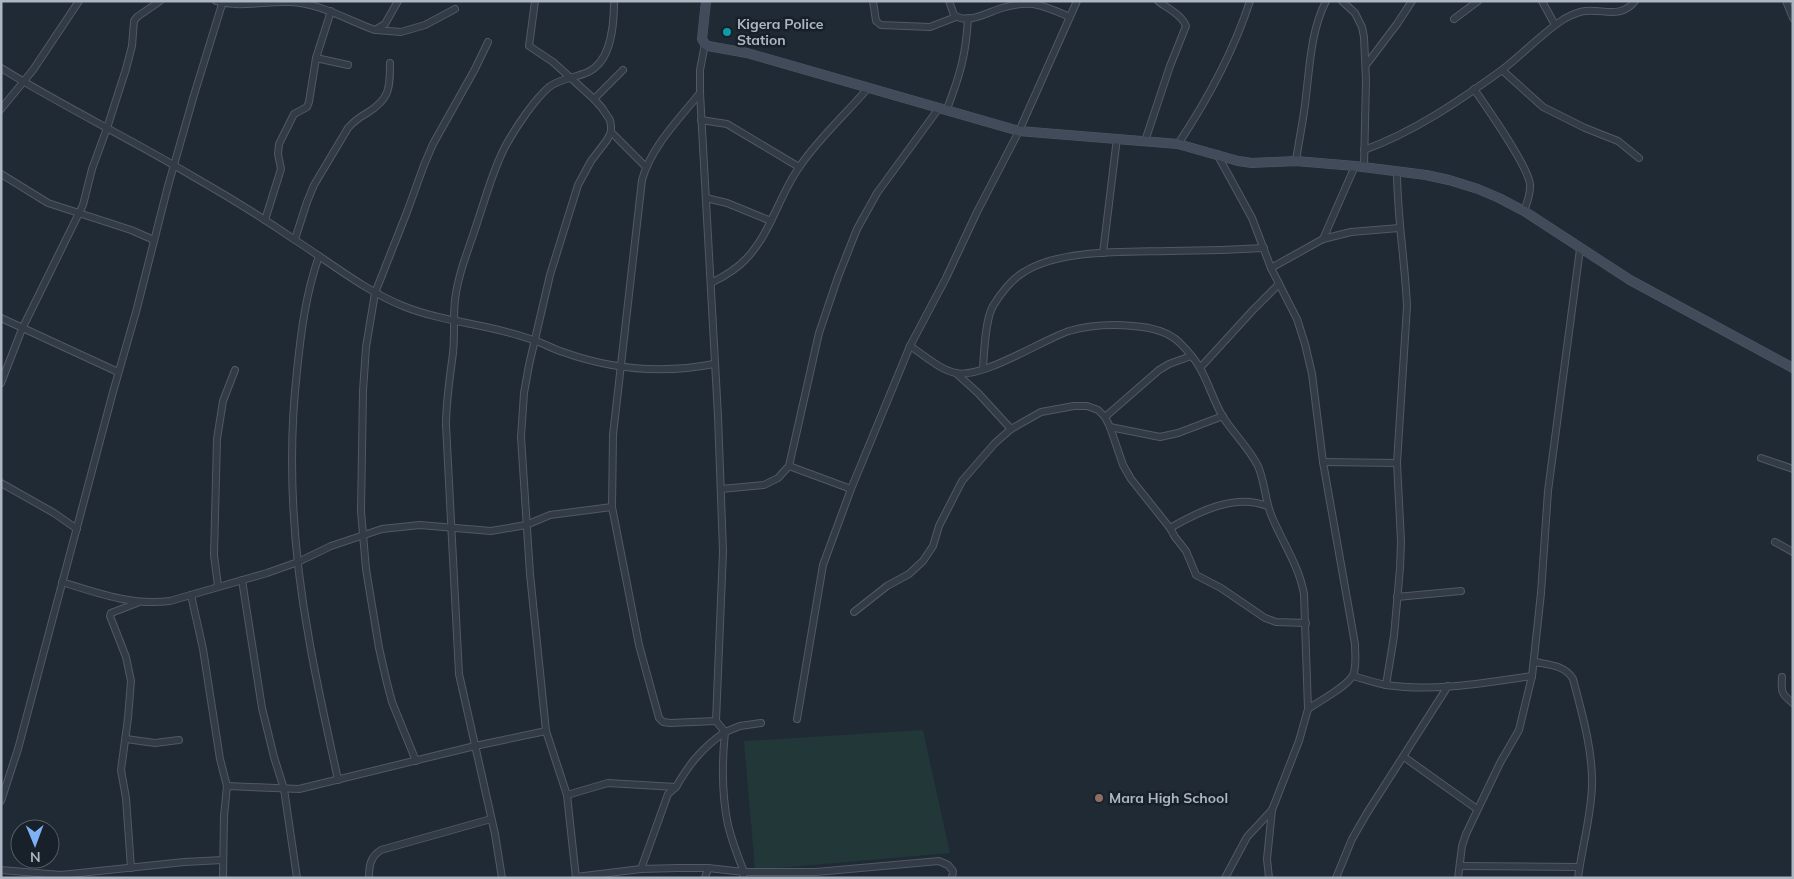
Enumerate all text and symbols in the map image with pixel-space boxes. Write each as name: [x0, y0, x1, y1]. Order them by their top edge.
place label: Kigera Police Station: [737, 15, 824, 49]
marker: Kigera Police Station: [721, 26, 733, 38]
place label: Mara High School: [1109, 789, 1228, 807]
marker: Mara High School: [1093, 792, 1105, 804]
north arrow: [10, 819, 60, 869]
text: N: [30, 848, 41, 866]

